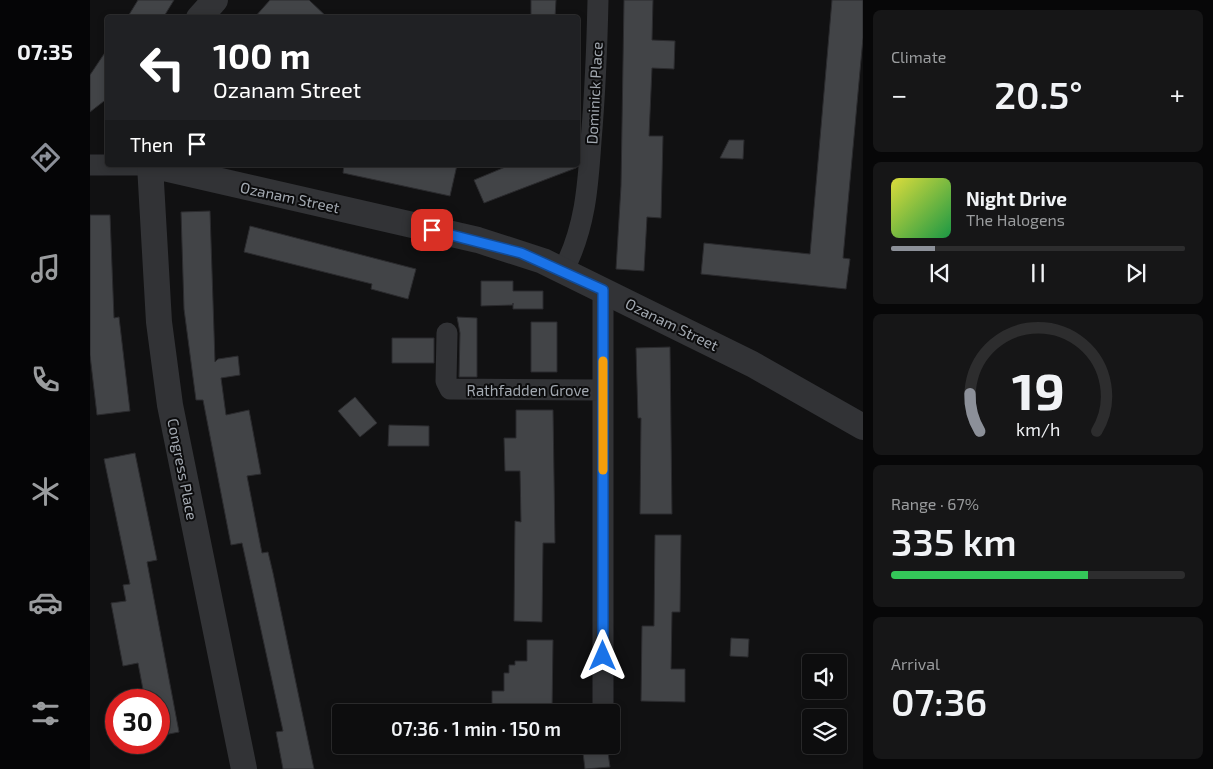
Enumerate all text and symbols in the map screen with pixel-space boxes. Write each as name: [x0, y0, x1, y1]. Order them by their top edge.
text: 100 m: [213, 34, 311, 76]
icon: left: [130, 35, 195, 100]
text: 07:35: [17, 38, 73, 64]
street label: Dominick Place: [582, 41, 606, 145]
text: Climate: [891, 47, 946, 66]
text: 20.5°: [994, 71, 1083, 117]
text: Ozanam Street: [213, 76, 361, 102]
text: −: [891, 77, 907, 111]
text: +: [1170, 77, 1185, 111]
icon: arrive: [183, 130, 211, 158]
text: Then: [130, 133, 173, 156]
icon: directions: [28, 140, 63, 175]
street label: Ozanam Street: [239, 178, 342, 216]
text: Night Drive: [966, 187, 1067, 210]
pin: [411, 209, 453, 251]
text: The Halogens: [966, 210, 1065, 229]
icon: arrive: [418, 216, 446, 244]
icon: music: [28, 251, 63, 286]
icon: previous: [926, 259, 954, 287]
icon: pause: [1024, 259, 1052, 287]
icon: next: [1122, 259, 1150, 287]
street label: Ozanam Street: [623, 294, 722, 354]
text: 19: [1011, 358, 1065, 420]
icon: phone: [28, 362, 63, 397]
street label: Rathfadden Grove: [467, 381, 589, 399]
street label: Congress Place: [164, 417, 202, 521]
text: km/h: [1016, 418, 1060, 440]
icon: climate: [28, 474, 63, 509]
text: Range · 67%: [891, 494, 979, 513]
text: 335 km: [891, 518, 1017, 564]
icon: car: [28, 585, 63, 620]
position arrow: [576, 629, 628, 681]
map controls: [802, 654, 847, 754]
button: sound: [802, 654, 847, 699]
text: Arrival: [891, 654, 940, 673]
text: 07:36: [891, 678, 987, 724]
speed limit sign: 30: [105, 689, 170, 754]
icon: filters: [28, 696, 63, 731]
button: layers: [802, 709, 847, 754]
text: 07:36 · 1 min · 150 m: [391, 717, 561, 740]

